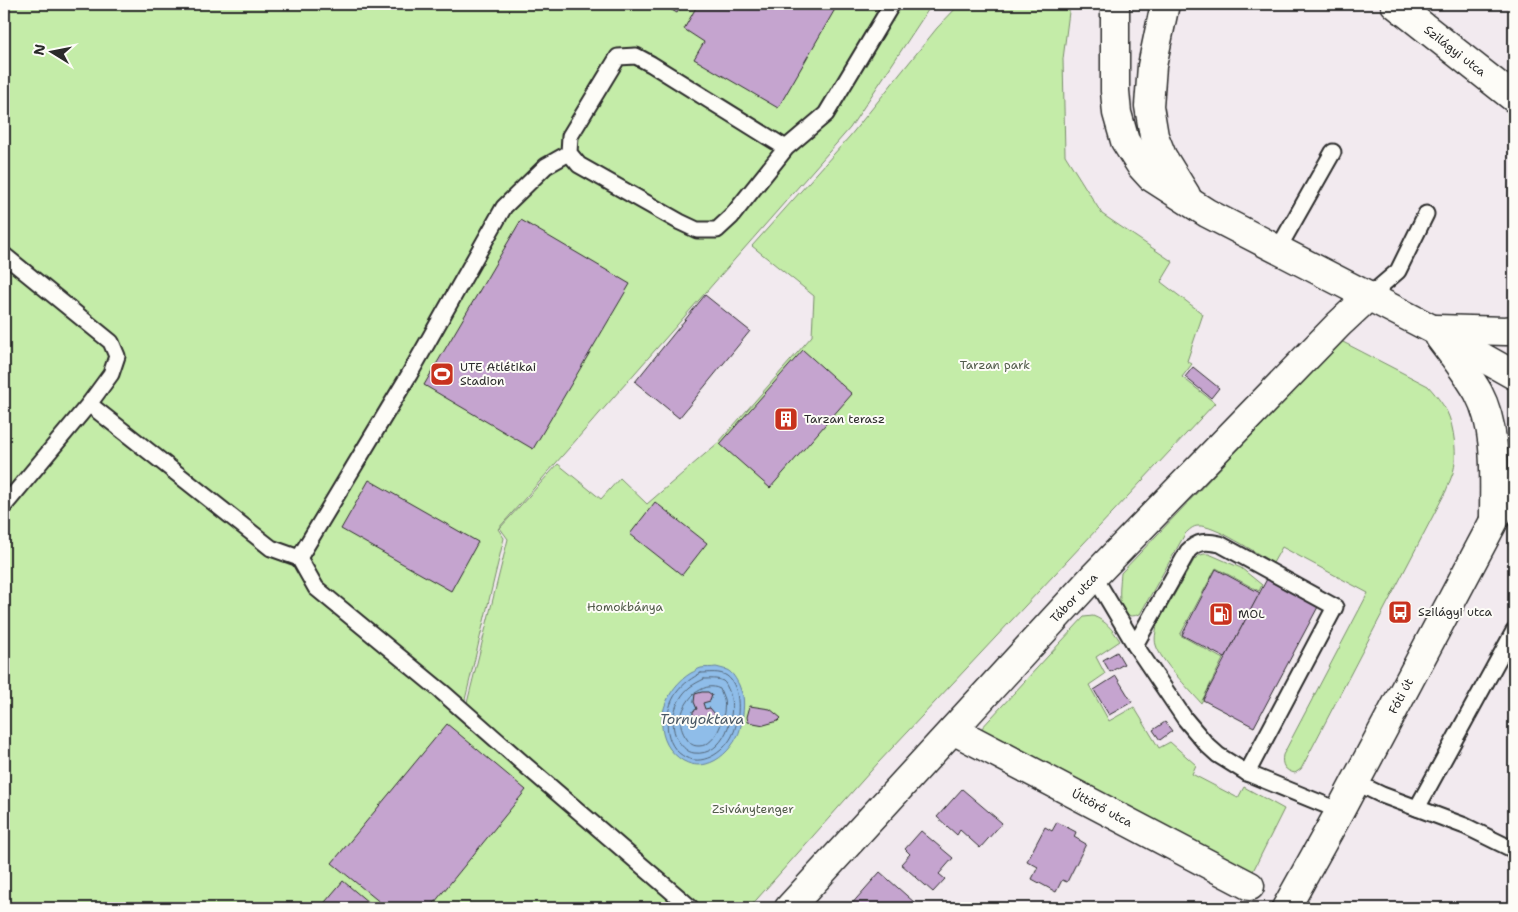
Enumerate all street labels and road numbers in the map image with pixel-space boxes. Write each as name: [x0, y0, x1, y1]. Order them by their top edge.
street label: Szilágyi utca: [1421, 22, 1490, 80]
street label: Tábor utca: [1047, 569, 1102, 626]
street label: Fóti út: [1385, 675, 1417, 717]
street label: Úttörő utca: [1069, 785, 1136, 831]

